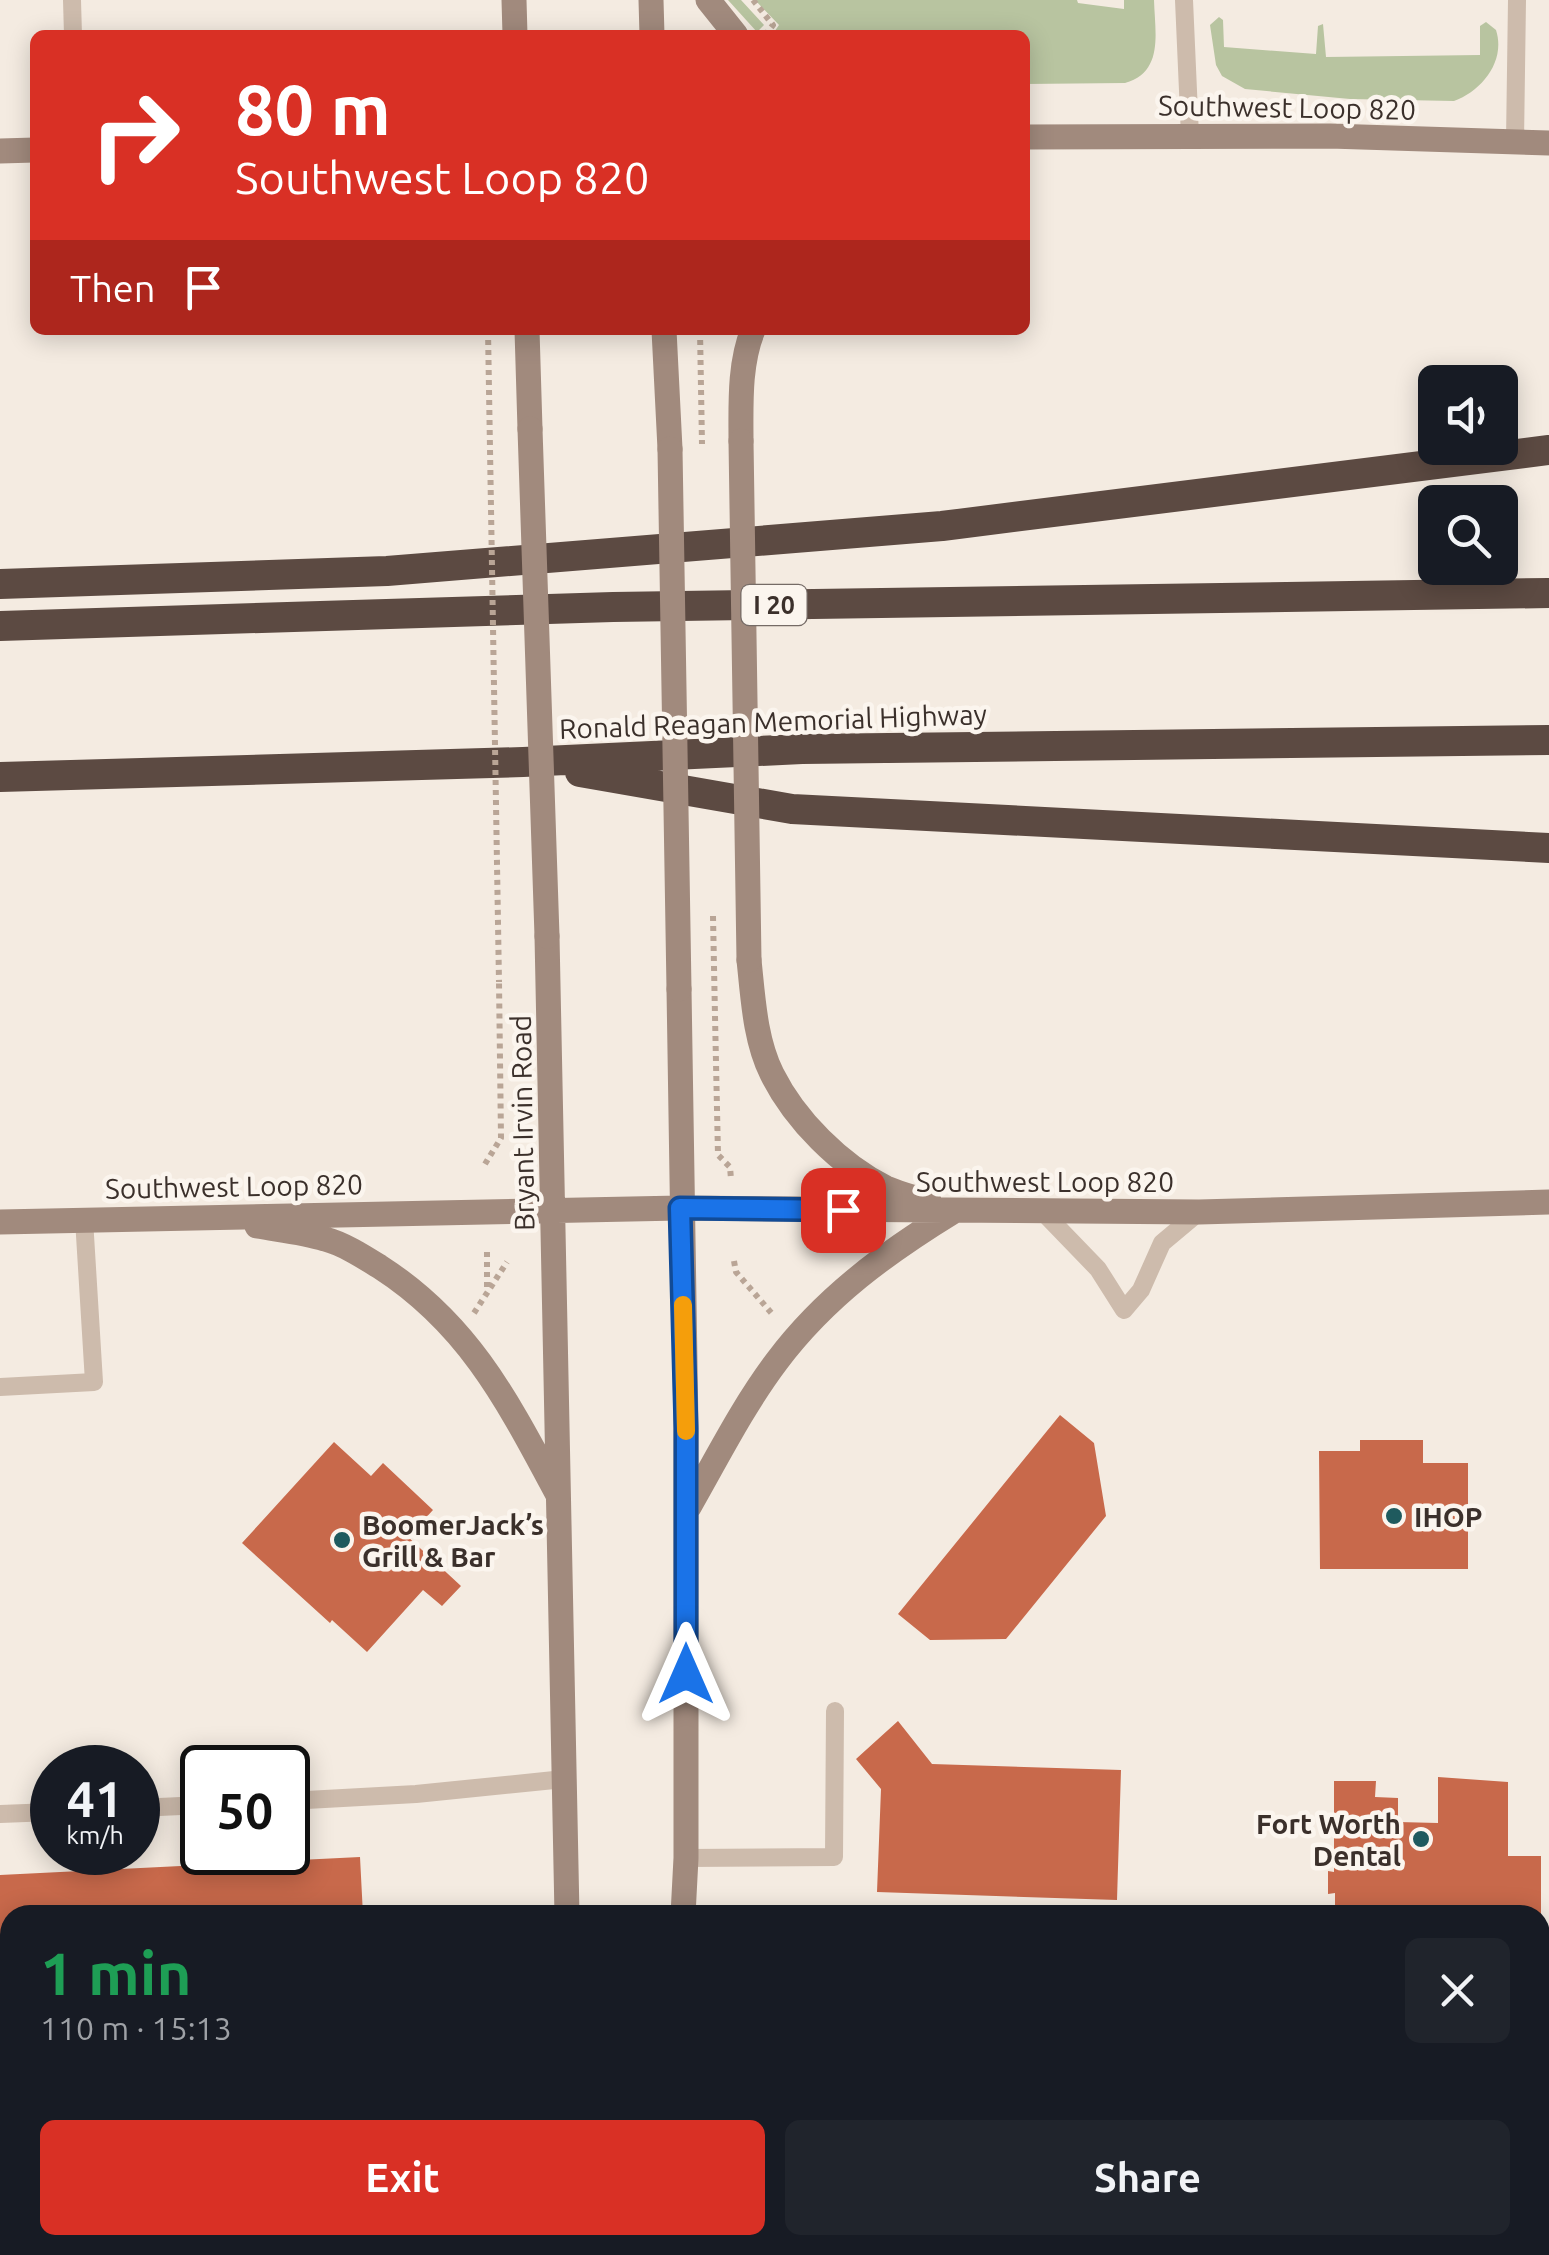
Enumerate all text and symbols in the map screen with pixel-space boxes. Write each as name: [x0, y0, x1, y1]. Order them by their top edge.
icon: right: [70, 70, 200, 200]
text: 80 m: [235, 70, 391, 148]
street label: Southwest Loop 820: [1158, 89, 1416, 125]
text: Southwest Loop 820: [235, 152, 650, 203]
icon: arrive: [176, 260, 231, 315]
text: Then: [70, 267, 156, 309]
map controls: [1418, 365, 1518, 585]
button: sound: [1418, 365, 1518, 465]
button: search: [1418, 485, 1518, 585]
road number: I 20: [742, 585, 806, 625]
street label: Ronald Reagan Memorial Highway: [558, 698, 988, 744]
street label: Bryant Irvin Road: [505, 1015, 539, 1231]
street label: Southwest Loop 820: [916, 1166, 1174, 1197]
street label: Southwest Loop 820: [105, 1168, 363, 1204]
pin: [801, 1168, 886, 1253]
icon: arrive: [816, 1183, 871, 1238]
place label: IHOP: [1414, 1501, 1483, 1532]
marker: IHOP: [1383, 1505, 1405, 1527]
place label: BoomerJack’s Grill & Bar: [362, 1509, 544, 1572]
marker: BoomerJack’s Grill & Bar: [331, 1529, 353, 1551]
position arrow: [634, 1622, 738, 1726]
speed limit sign: 50: [180, 1745, 310, 1875]
text: 41: [67, 1770, 123, 1826]
place label: Fort Worth Dental: [1256, 1808, 1401, 1871]
text: km/h: [66, 1821, 124, 1849]
marker: Fort Worth Dental: [1410, 1828, 1432, 1850]
button: close: [1405, 1938, 1510, 2043]
text: 1 min: [40, 1939, 192, 2006]
text: 110 m · 15:13: [40, 2010, 232, 2046]
button: Exit: [40, 2120, 765, 2235]
button: Share: [785, 2120, 1510, 2235]

